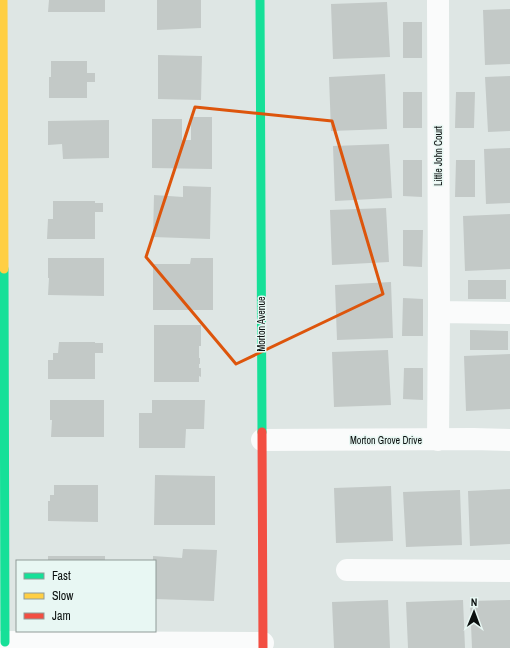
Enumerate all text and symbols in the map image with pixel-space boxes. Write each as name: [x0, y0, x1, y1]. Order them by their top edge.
street label: Little John Court: [432, 125, 445, 186]
street label: Morton Avenue: [255, 296, 268, 352]
street label: Morton Grove Drive: [350, 434, 422, 447]
legend: [16, 560, 156, 632]
text: Fast: [52, 568, 71, 584]
text: Slow: [52, 588, 74, 604]
north arrow: [454, 592, 494, 632]
text: N: [471, 595, 478, 609]
text: Jam: [52, 608, 71, 624]

